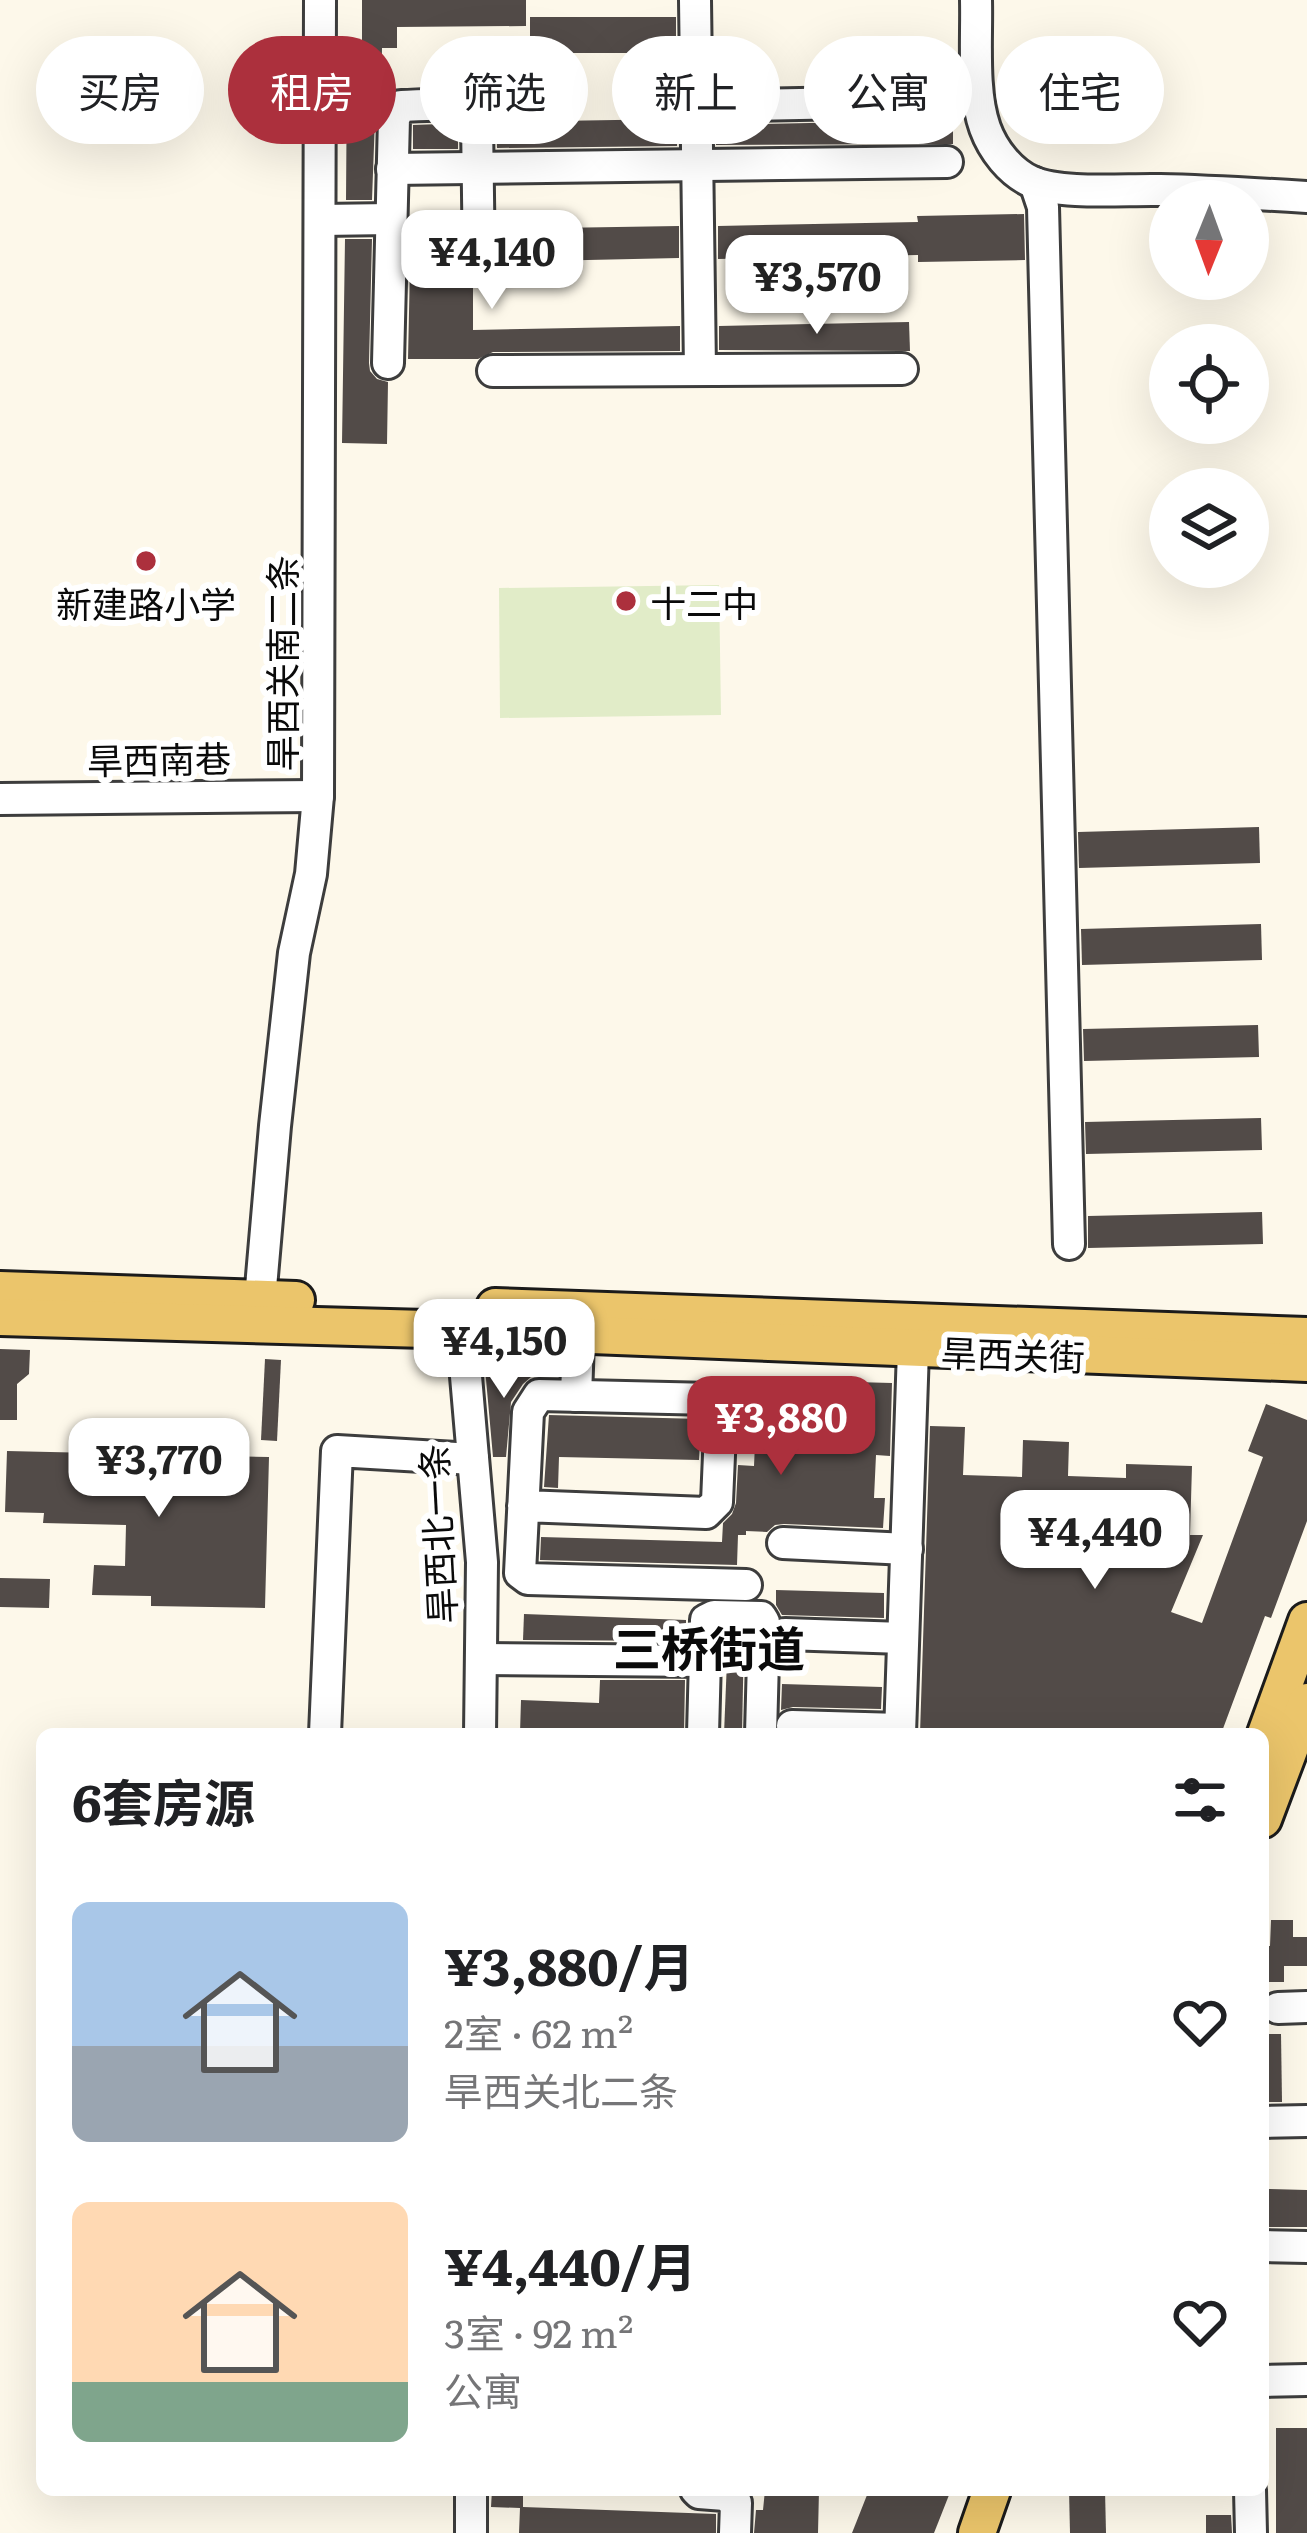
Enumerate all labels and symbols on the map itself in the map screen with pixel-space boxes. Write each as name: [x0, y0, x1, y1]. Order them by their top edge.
north arrow: [1149, 180, 1269, 300]
pin: ¥4,140: [394, 210, 590, 312]
pin: ¥3,570: [719, 235, 915, 337]
marker: 新建路小学: [133, 548, 159, 574]
street label: 旱西关南二条: [254, 555, 307, 771]
place label: 十二中: [650, 575, 758, 628]
place label: 新建路小学: [56, 576, 236, 629]
marker: 十二中: [613, 588, 639, 614]
street label: 旱西南巷: [87, 730, 231, 786]
pin: ¥4,150: [406, 1299, 602, 1401]
street label: 旱西关街: [940, 1324, 1086, 1382]
pin: ¥3,880: [683, 1376, 879, 1478]
pin: ¥3,770: [61, 1418, 257, 1520]
street label: 旱西北一条: [405, 1443, 467, 1625]
pin: ¥4,440: [997, 1490, 1193, 1592]
district label: 三桥街道: [613, 1611, 805, 1682]

